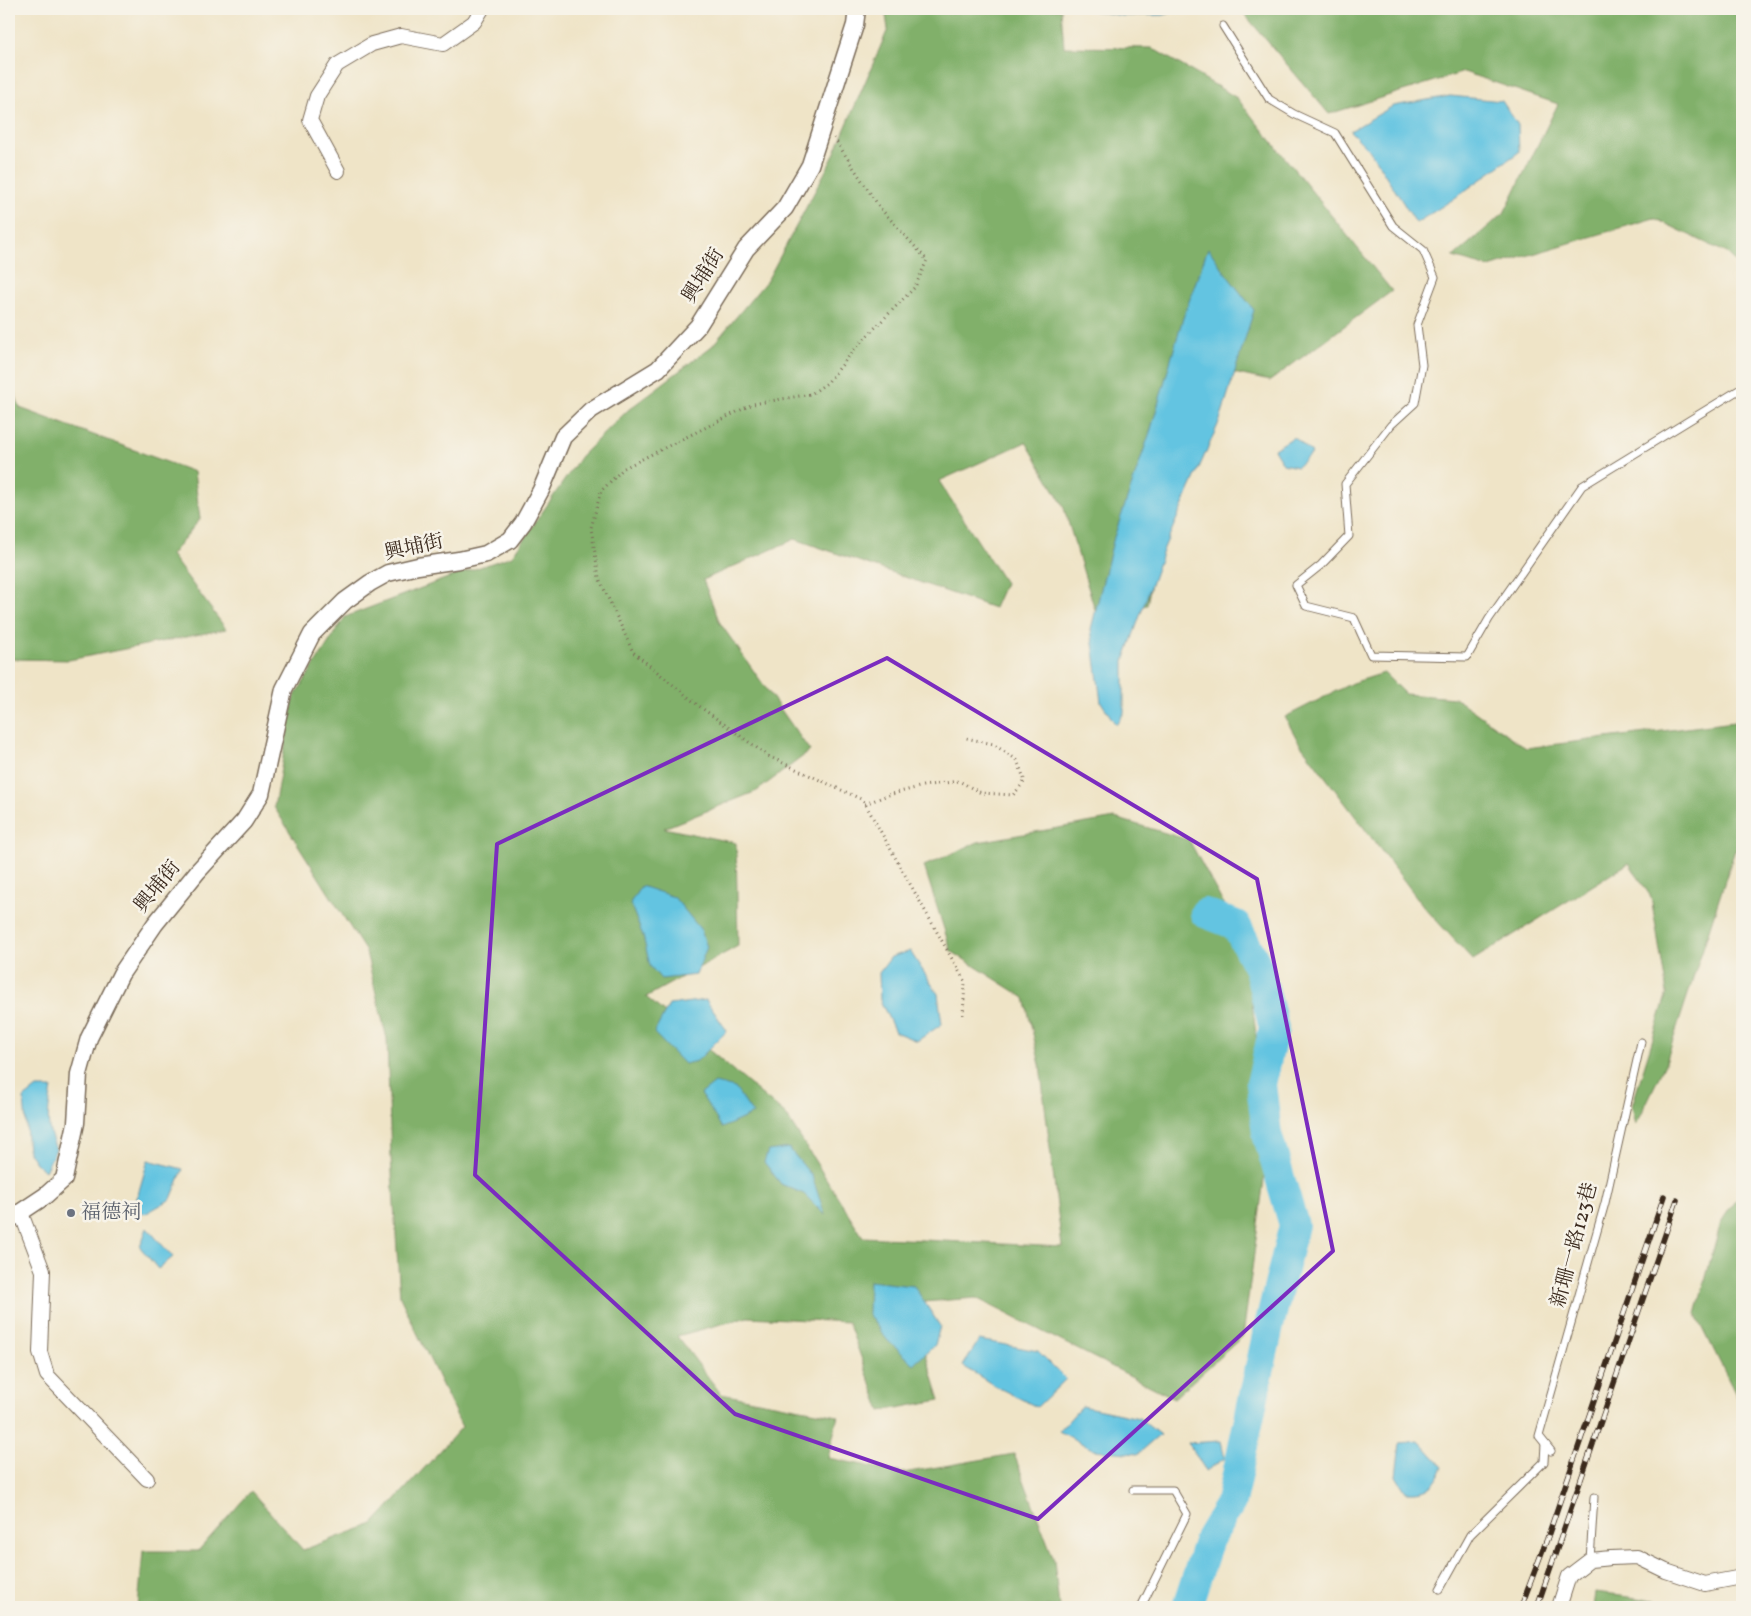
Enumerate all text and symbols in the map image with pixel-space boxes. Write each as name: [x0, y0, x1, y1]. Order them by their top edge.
street label: 興埔街: [676, 243, 732, 309]
street label: 興埔街: [382, 528, 446, 568]
street label: 興埔街: [128, 855, 188, 919]
street label: 新珊一路123巷: [1545, 1179, 1605, 1311]
place label: 福德祠: [81, 1199, 141, 1227]
marker: 福德祠: [65, 1207, 77, 1219]

